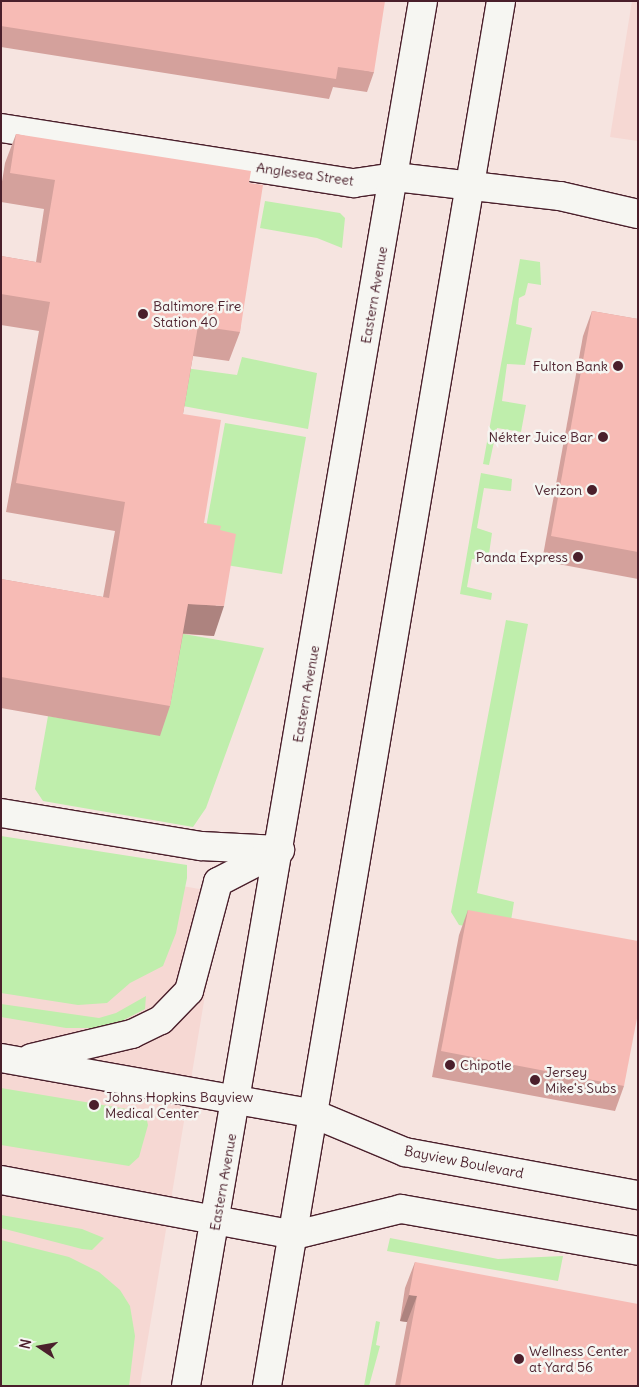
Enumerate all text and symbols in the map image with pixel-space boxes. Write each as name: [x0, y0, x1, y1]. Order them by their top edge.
street label: Anglesea Street: [255, 159, 355, 189]
street label: Eastern Avenue: [357, 245, 391, 345]
place label: Baltimore Fire Station 40: [153, 298, 241, 331]
marker: Baltimore Fire Station 40: [137, 308, 149, 320]
place label: Fulton Bank: [533, 358, 608, 374]
marker: Fulton Bank: [612, 360, 624, 372]
place label: Nékter Juice Bar: [489, 429, 593, 445]
marker: Nékter Juice Bar: [597, 431, 609, 443]
place label: Verizon: [535, 482, 582, 498]
marker: Verizon: [586, 484, 598, 496]
place label: Panda Express: [476, 549, 568, 565]
marker: Panda Express: [572, 551, 584, 563]
street label: Eastern Avenue: [289, 644, 323, 744]
place label: Chipotle: [460, 1057, 512, 1073]
marker: Chipotle: [444, 1059, 456, 1071]
place label: Jersey Mike's Subs: [545, 1064, 616, 1096]
marker: Jersey Mike's Subs: [529, 1074, 541, 1086]
place label: Johns Hopkins Bayview Medical Center: [105, 1089, 253, 1122]
marker: Johns Hopkins Bayview Medical Center: [87, 1098, 101, 1112]
street label: Eastern Avenue: [206, 1132, 240, 1232]
street label: Bayview Boulevard: [403, 1142, 525, 1182]
north arrow: [15, 1322, 65, 1372]
text: N: [16, 1337, 35, 1350]
place label: Wellness Center at Yard 56: [529, 1343, 629, 1375]
marker: Wellness Center at Yard 56: [513, 1353, 525, 1365]

